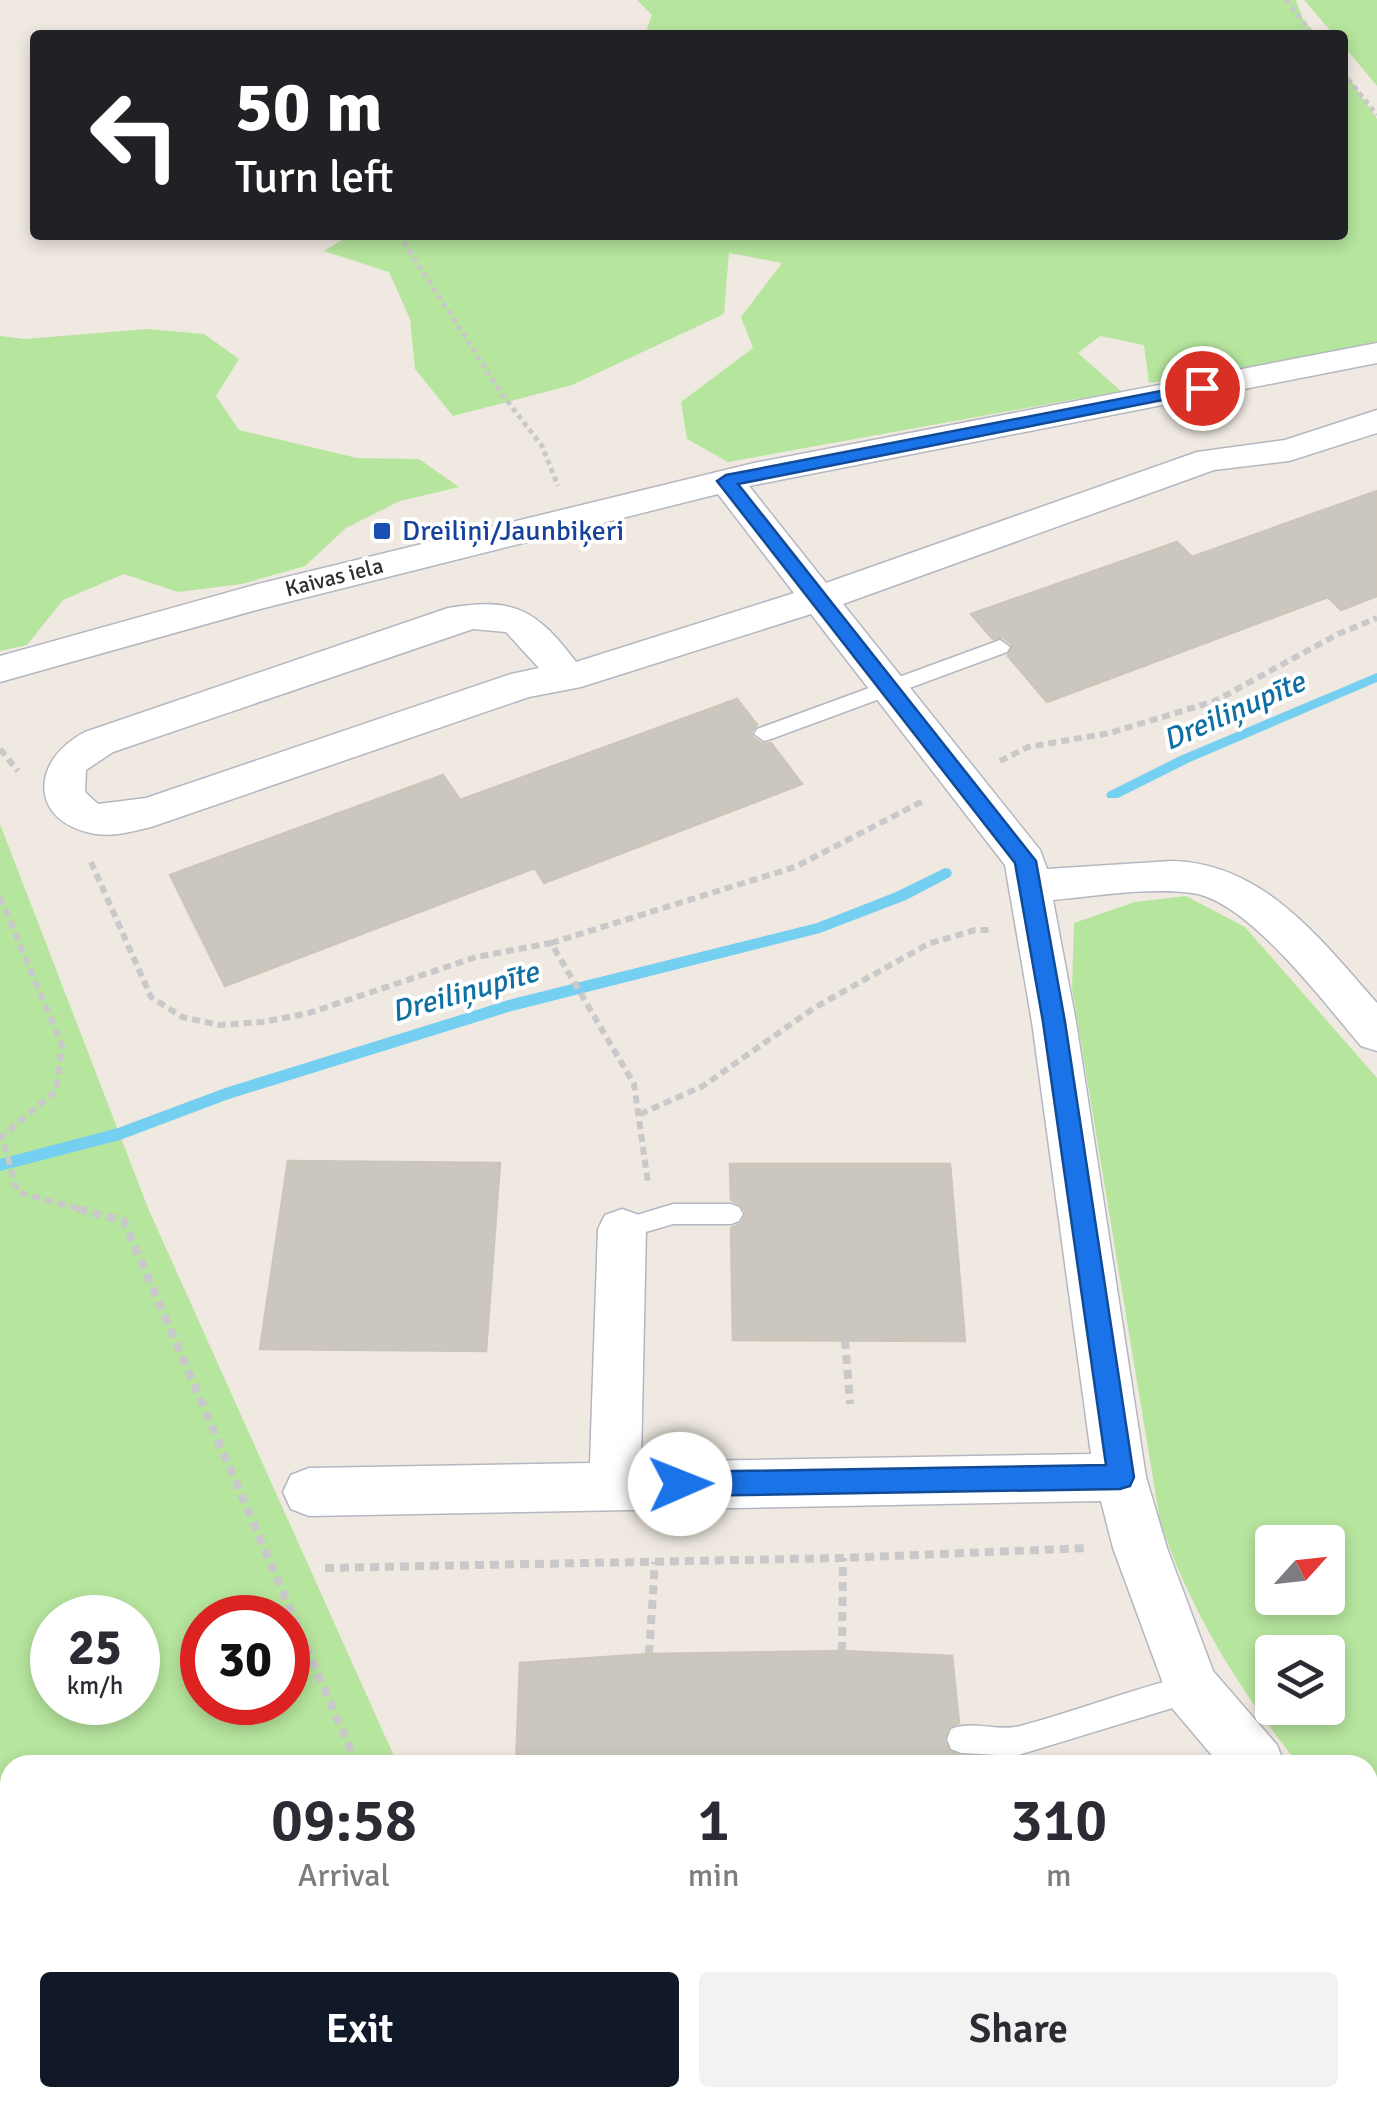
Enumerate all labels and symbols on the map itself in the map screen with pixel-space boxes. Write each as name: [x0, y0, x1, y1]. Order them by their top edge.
pin: [1160, 346, 1245, 431]
place label: Dreiliņi/Jaunbiķeri: [402, 514, 624, 548]
marker: Dreiliņi/Jaunbiķeri: [371, 520, 393, 542]
street label: Kaivas iela: [282, 552, 386, 602]
water label: Dreiliņupīte: [1157, 662, 1313, 759]
water label: Dreiliņupīte: [387, 953, 545, 1031]
position arrow: [628, 1432, 732, 1536]
north arrow: [1255, 1525, 1345, 1615]
speed limit sign: 30: [180, 1595, 310, 1725]

